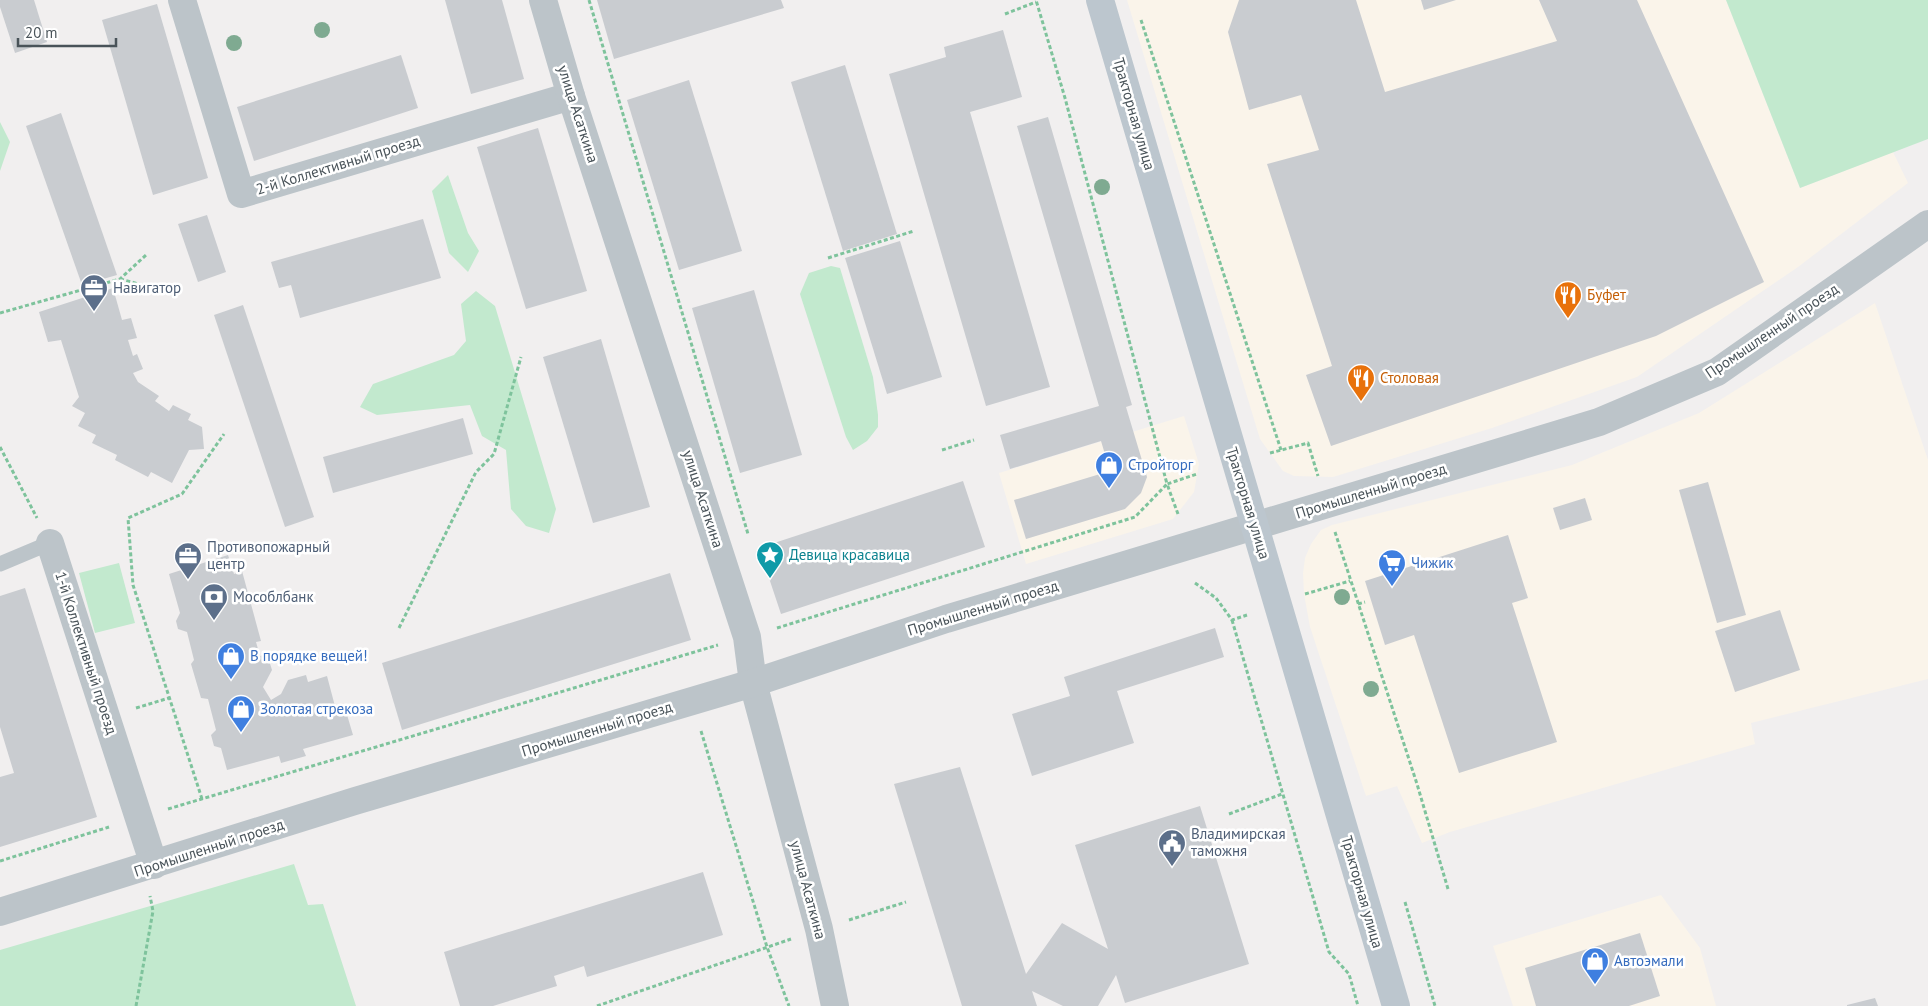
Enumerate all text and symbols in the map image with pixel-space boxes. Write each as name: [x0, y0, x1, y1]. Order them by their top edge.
scale bar: [18, 15, 115, 47]
text: 20 m: [25, 23, 58, 42]
street label: Тракторная улица: [1109, 55, 1160, 172]
street label: улица Асаткина: [554, 63, 603, 165]
street label: 2-й Коллективный проезд: [254, 131, 422, 198]
office icon: Навигатор: [79, 273, 109, 312]
place label: Навигатор: [113, 278, 181, 297]
street label: Промышленный проезд: [1701, 279, 1842, 382]
restaurant icon: Буфет: [1553, 280, 1583, 319]
place label: Буфет: [1587, 285, 1626, 304]
restaurant icon: Столовая: [1346, 363, 1376, 402]
place label: Столовая: [1380, 368, 1439, 387]
street label: Тракторная улица: [1222, 445, 1275, 561]
street label: улица Асаткина: [679, 448, 728, 550]
shop icon: Стройторг: [1094, 450, 1124, 489]
place label: Стройторг: [1128, 455, 1194, 474]
street label: Промышленный проезд: [1293, 459, 1449, 523]
place label: Противопожарный центр: [207, 537, 330, 573]
place icon: Девица красавица: [755, 540, 785, 579]
office icon: Противопожарный центр: [173, 541, 203, 580]
place label: Девица красавица: [789, 545, 910, 564]
supermarket icon: Чижик: [1377, 548, 1407, 587]
place label: Чижик: [1411, 553, 1454, 572]
street label: 1-й Коллективный проезд: [51, 569, 122, 737]
street label: Промышленный проезд: [905, 576, 1061, 640]
bank icon: Мособлбанк: [199, 582, 229, 621]
place label: Мособлбанк: [233, 587, 314, 606]
shop icon: В порядке вещей!: [216, 641, 246, 680]
place label: В порядке вещей!: [250, 646, 368, 665]
shop icon: Золотая стрекоза: [226, 694, 256, 733]
street label: Промышленный проезд: [519, 697, 675, 761]
place label: Золотая стрекоза: [260, 699, 373, 718]
street label: Промышленный проезд: [131, 814, 286, 881]
place label: Владимирская таможня: [1191, 824, 1286, 860]
public building icon: Владимирская таможня: [1157, 828, 1187, 867]
street label: Тракторная улица: [1337, 833, 1388, 950]
street label: улица Асаткина: [786, 838, 831, 941]
shop icon: Автоэмали: [1580, 946, 1610, 985]
place label: Автоэмали: [1614, 951, 1684, 970]

